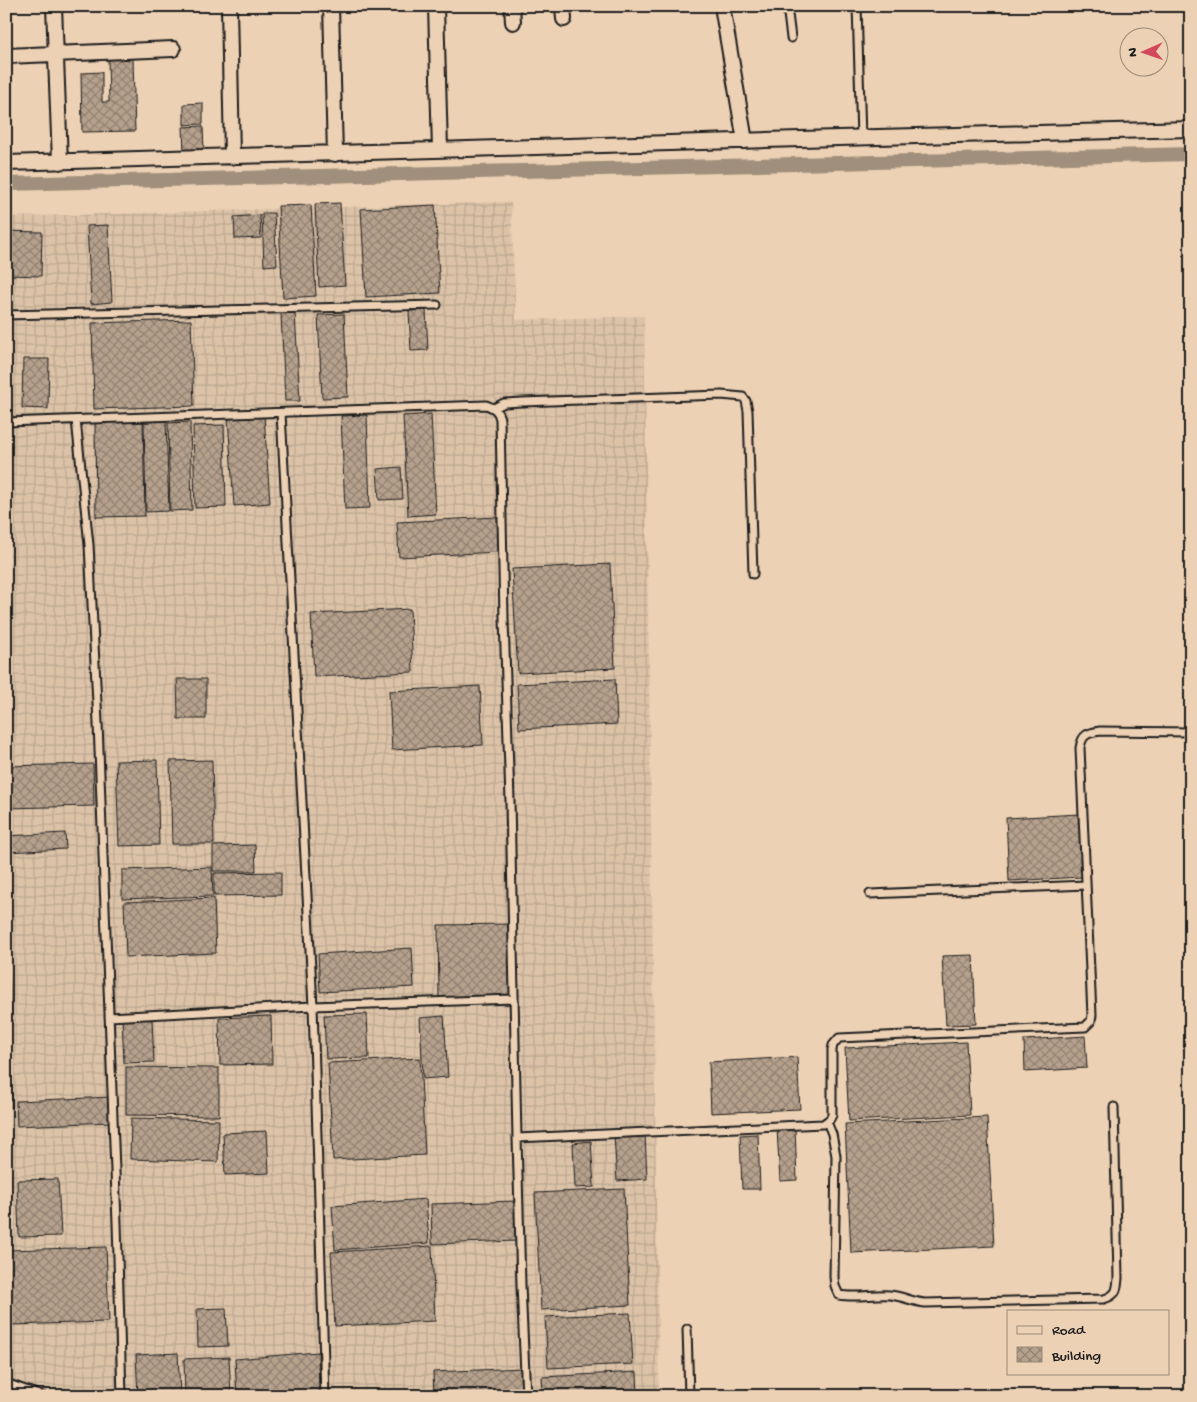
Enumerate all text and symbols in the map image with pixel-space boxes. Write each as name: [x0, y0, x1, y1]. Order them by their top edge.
north arrow: [1120, 28, 1170, 78]
text: N: [1125, 48, 1142, 57]
legend: [1007, 1310, 1170, 1374]
text: Road: [1052, 1322, 1086, 1340]
text: Building: [1051, 1348, 1101, 1366]

